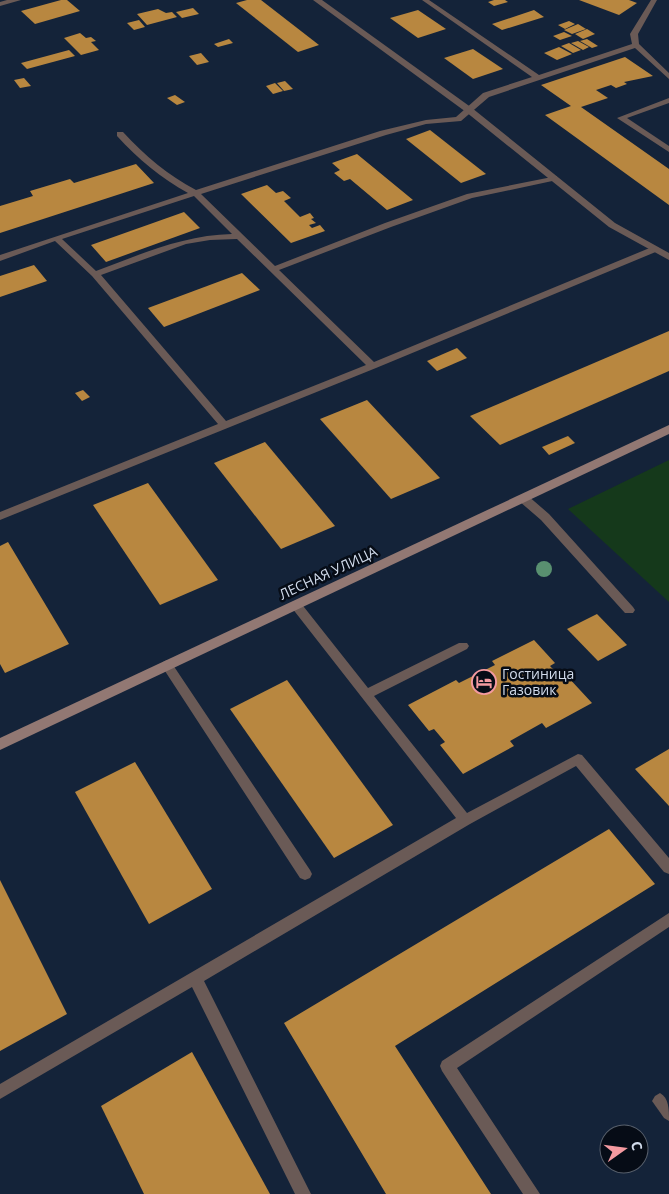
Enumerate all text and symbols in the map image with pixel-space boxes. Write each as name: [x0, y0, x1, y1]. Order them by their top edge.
street label: ЛЕСНАЯ УЛИЦА: [276, 541, 380, 604]
place label: Гостиница Газовик: [502, 664, 574, 699]
hotel icon: Гостиница Газовик: [471, 669, 497, 695]
north arrow: [599, 1124, 649, 1174]
text: С: [627, 1139, 647, 1152]

